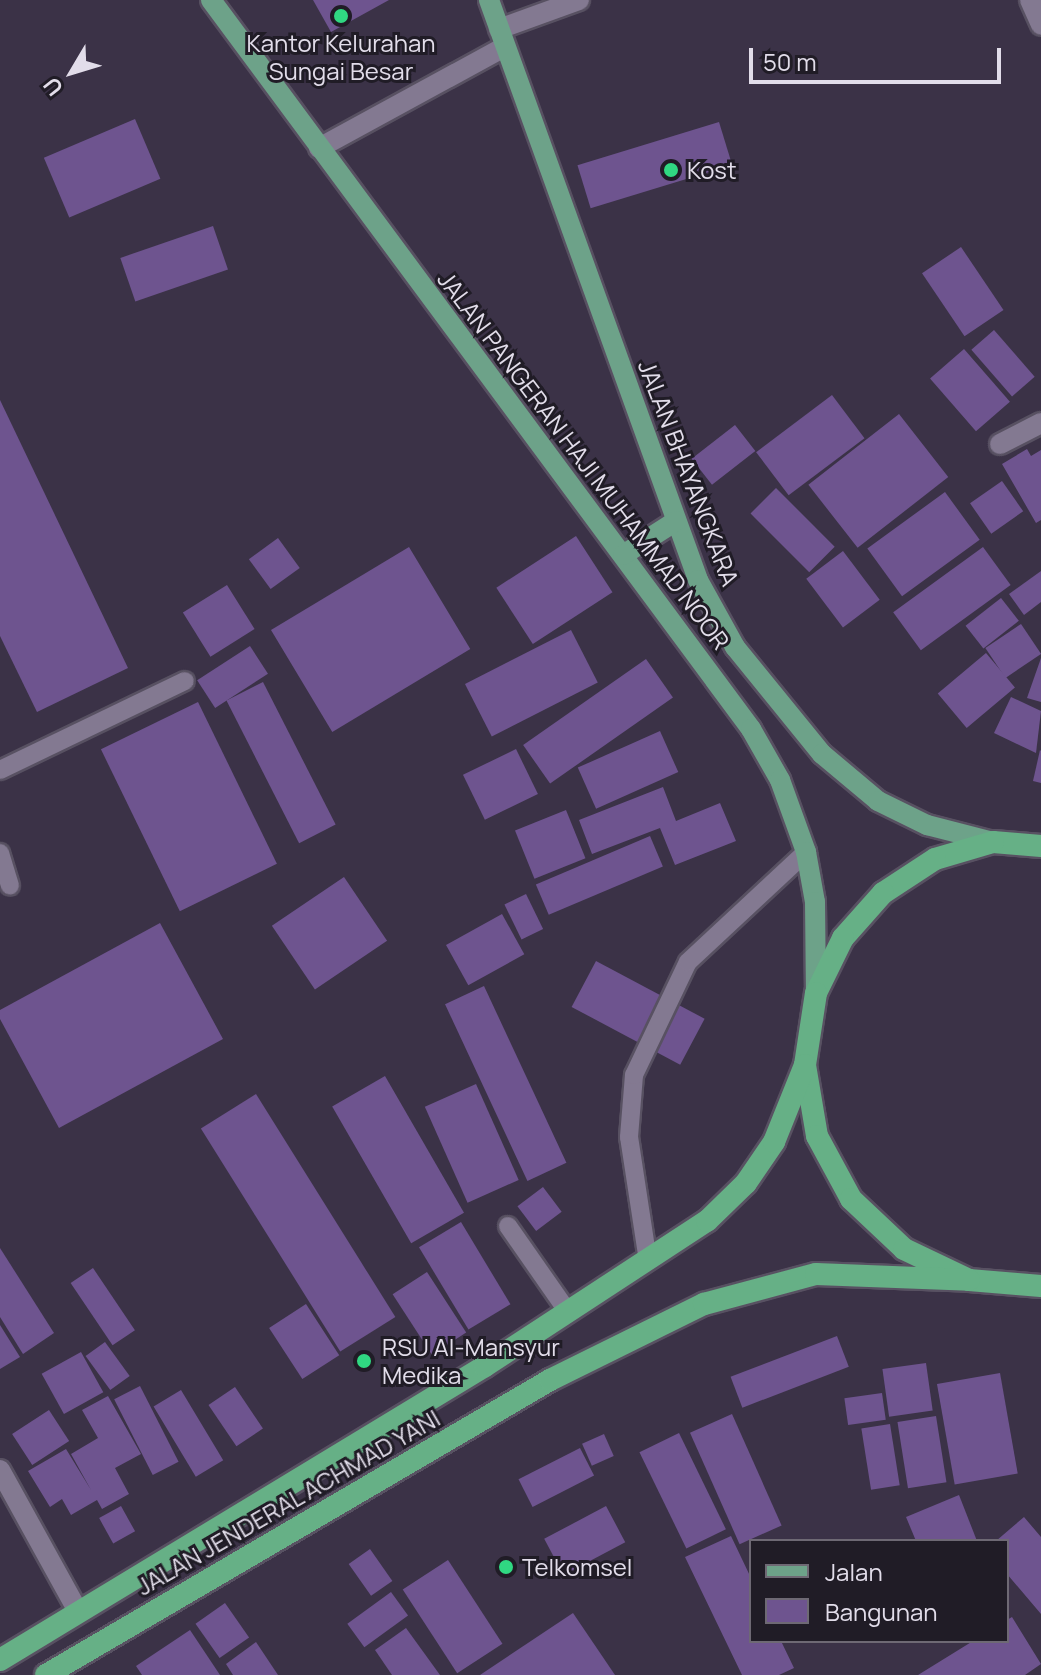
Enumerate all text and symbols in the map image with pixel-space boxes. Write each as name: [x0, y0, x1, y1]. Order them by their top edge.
marker: Kantor Kelurahan Sungai Besar: [332, 7, 350, 25]
place label: Kantor Kelurahan Sungai Besar: [246, 29, 436, 85]
north arrow: [32, 32, 112, 112]
scale bar: [753, 32, 1005, 82]
text: 50 m: [763, 45, 817, 78]
text: U: [36, 71, 70, 102]
place label: Kost: [687, 156, 737, 184]
marker: Kost: [662, 161, 680, 179]
street label: JALAN PANGERAN HAJI MUHAMMAD NOOR: [432, 265, 736, 655]
street label: JALAN BHAYANGKARA: [633, 356, 745, 590]
place label: RSU Al-Mansyur Medika: [382, 1333, 560, 1389]
marker: RSU Al-Mansyur Medika: [353, 1350, 375, 1372]
street label: JALAN JENDERAL ACHMAD YANI: [131, 1403, 445, 1601]
legend: [749, 1539, 1009, 1643]
place label: Telkomsel: [522, 1553, 632, 1581]
text: Jalan: [825, 1555, 883, 1588]
marker: Telkomsel: [497, 1558, 515, 1576]
text: Bangunan: [825, 1595, 938, 1628]

